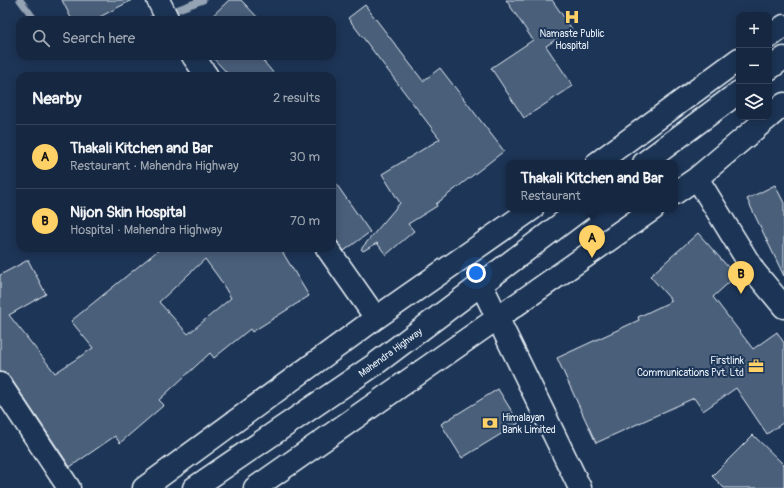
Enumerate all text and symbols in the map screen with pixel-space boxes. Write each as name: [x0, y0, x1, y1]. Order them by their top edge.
hospital icon: Namaste Public Hospital: [563, 8, 581, 26]
map controls: [736, 12, 772, 120]
button: +: [736, 12, 772, 48]
search box: [16, 16, 336, 60]
icon: search: [30, 27, 52, 49]
place label: Namaste Public Hospital: [539, 28, 605, 52]
text: Search here: [62, 29, 135, 48]
button: −: [736, 48, 772, 84]
button: layers: [736, 84, 772, 120]
text: Nearby: [32, 88, 81, 109]
text: 2 results: [273, 90, 320, 106]
text: Thakali Kitchen and Bar: [70, 139, 213, 158]
text: A: [41, 149, 49, 165]
text: 30 m: [290, 149, 320, 165]
text: Restaurant · Mahendra Highway: [70, 158, 238, 174]
popup: [506, 160, 678, 212]
text: Thakali Kitchen and Bar: [521, 169, 663, 188]
text: Restaurant: [521, 188, 581, 204]
text: Nijon Skin Hospital: [70, 203, 186, 222]
text: B: [41, 213, 49, 229]
text: 70 m: [290, 213, 320, 229]
text: Hospital · Mahendra Highway: [70, 222, 222, 238]
pin: A: [579, 225, 605, 258]
pin: B: [728, 261, 754, 294]
your location: [466, 263, 486, 283]
street label: Mahendra Highway: [356, 325, 425, 380]
place label: Firstlink Communications Pvt. Ltd: [637, 355, 745, 379]
office icon: Firstlink Communications Pvt. Ltd: [747, 357, 765, 375]
place label: Himalayan Bank Limited: [502, 412, 556, 436]
bank icon: Himalayan Bank Limited: [481, 414, 499, 432]

